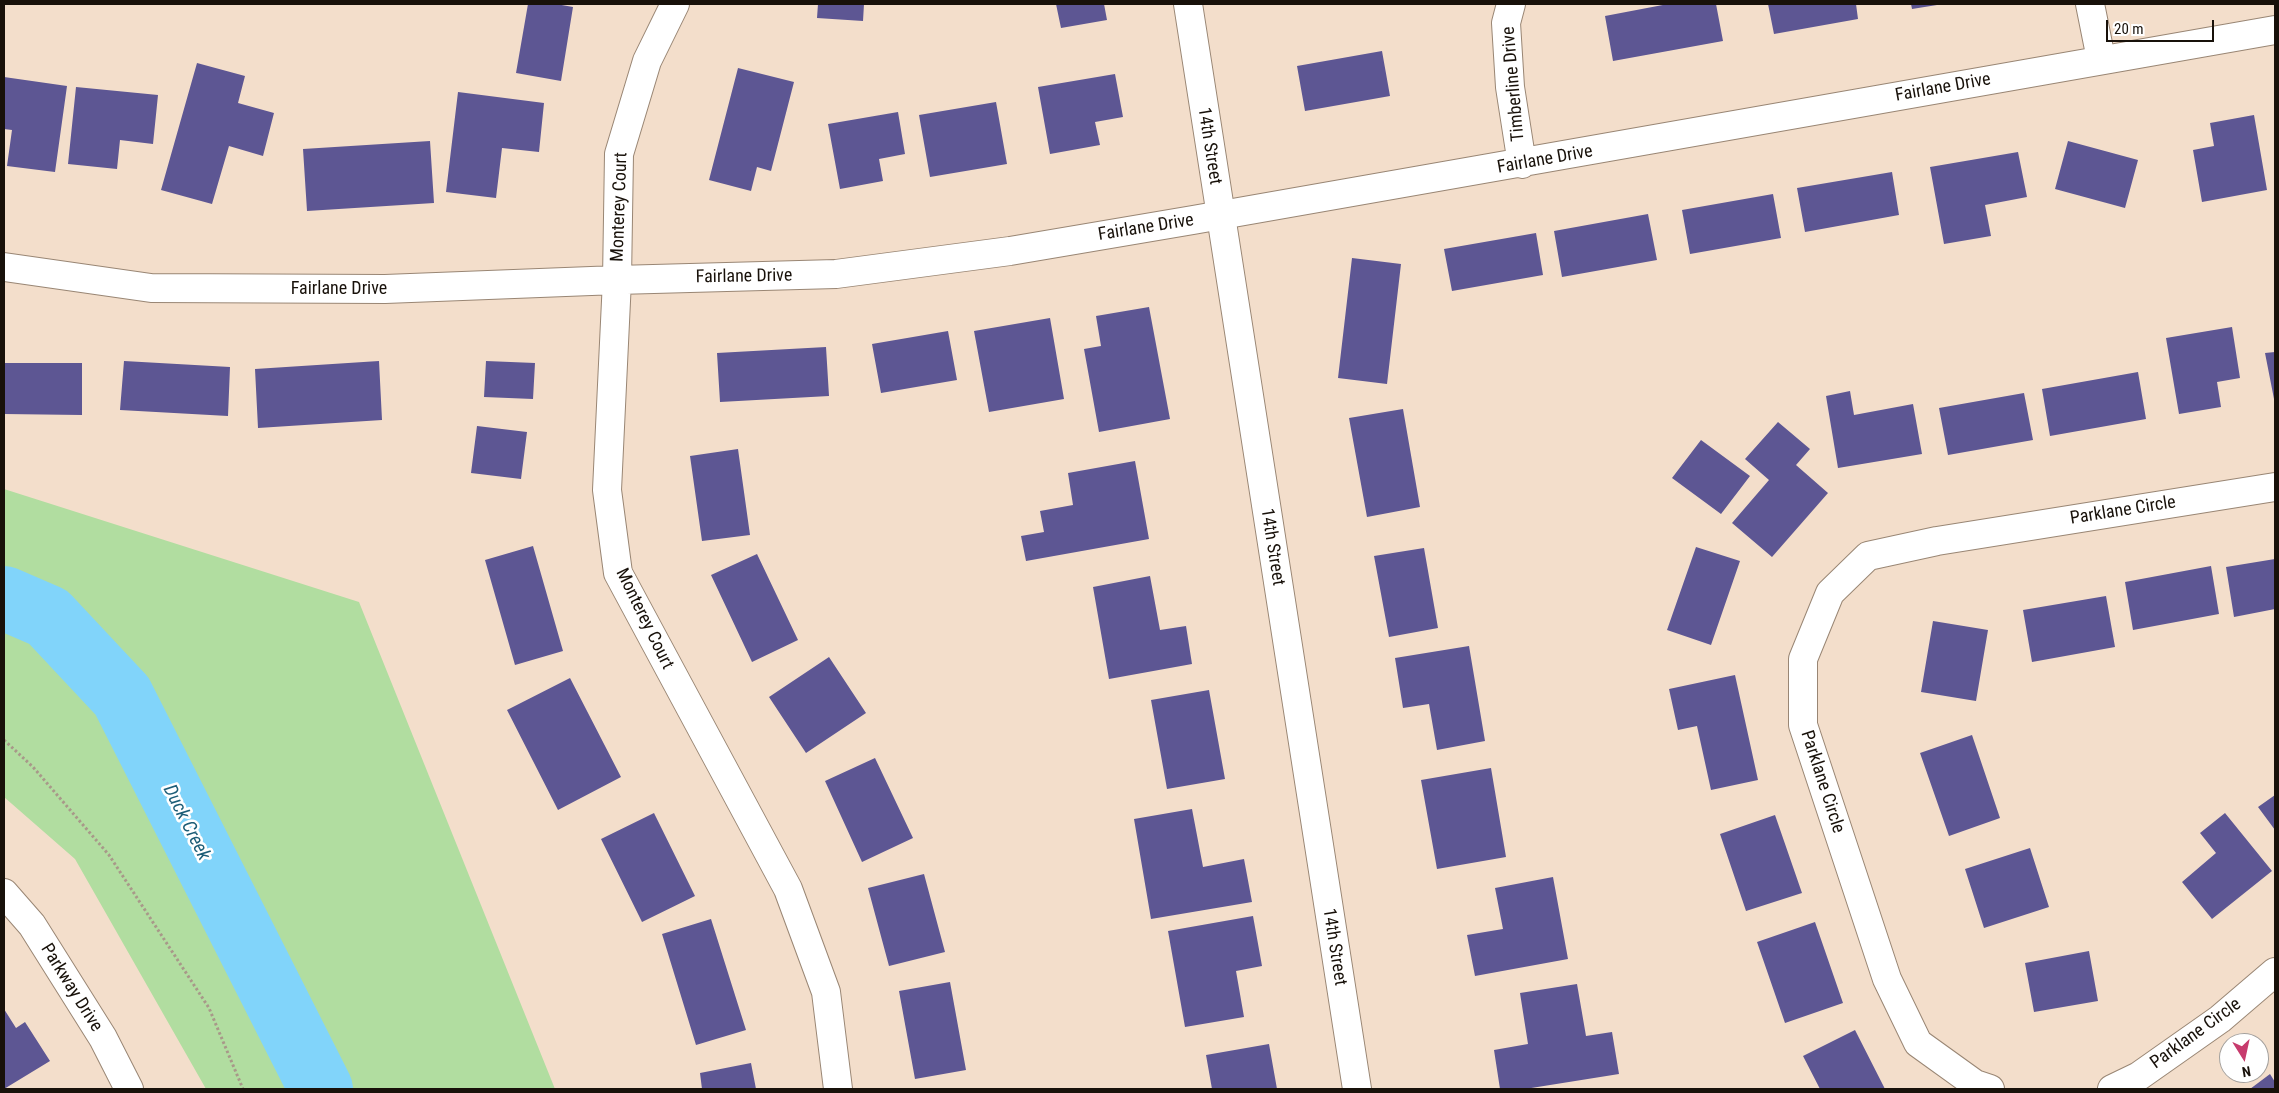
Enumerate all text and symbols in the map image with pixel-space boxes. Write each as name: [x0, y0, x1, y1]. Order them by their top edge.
scale bar: [2109, 10, 2216, 42]
text: 20 m: [2114, 20, 2144, 38]
street label: Timberline Drive: [1498, 26, 1530, 142]
street label: Fairlane Drive: [1894, 69, 1992, 107]
street label: 14th Street: [1192, 106, 1226, 186]
street label: Fairlane Drive: [1496, 141, 1594, 179]
street label: Monterey Court: [607, 152, 633, 262]
street label: Fairlane Drive: [1097, 210, 1195, 246]
street label: Fairlane Drive: [696, 265, 792, 289]
street label: Fairlane Drive: [291, 278, 387, 300]
street label: Parklane Circle: [2069, 492, 2177, 530]
street label: 14th Street: [1255, 507, 1289, 587]
street label: Monterey Court: [610, 565, 678, 673]
street label: Parklane Circle: [1795, 728, 1849, 836]
water label: Duck Creek: [157, 781, 215, 865]
street label: 14th Street: [1317, 907, 1351, 987]
street label: Parkway Drive: [35, 940, 107, 1036]
street label: Parklane Circle: [2147, 994, 2245, 1074]
north arrow: [2219, 1033, 2269, 1083]
text: N: [2241, 1063, 2252, 1080]

